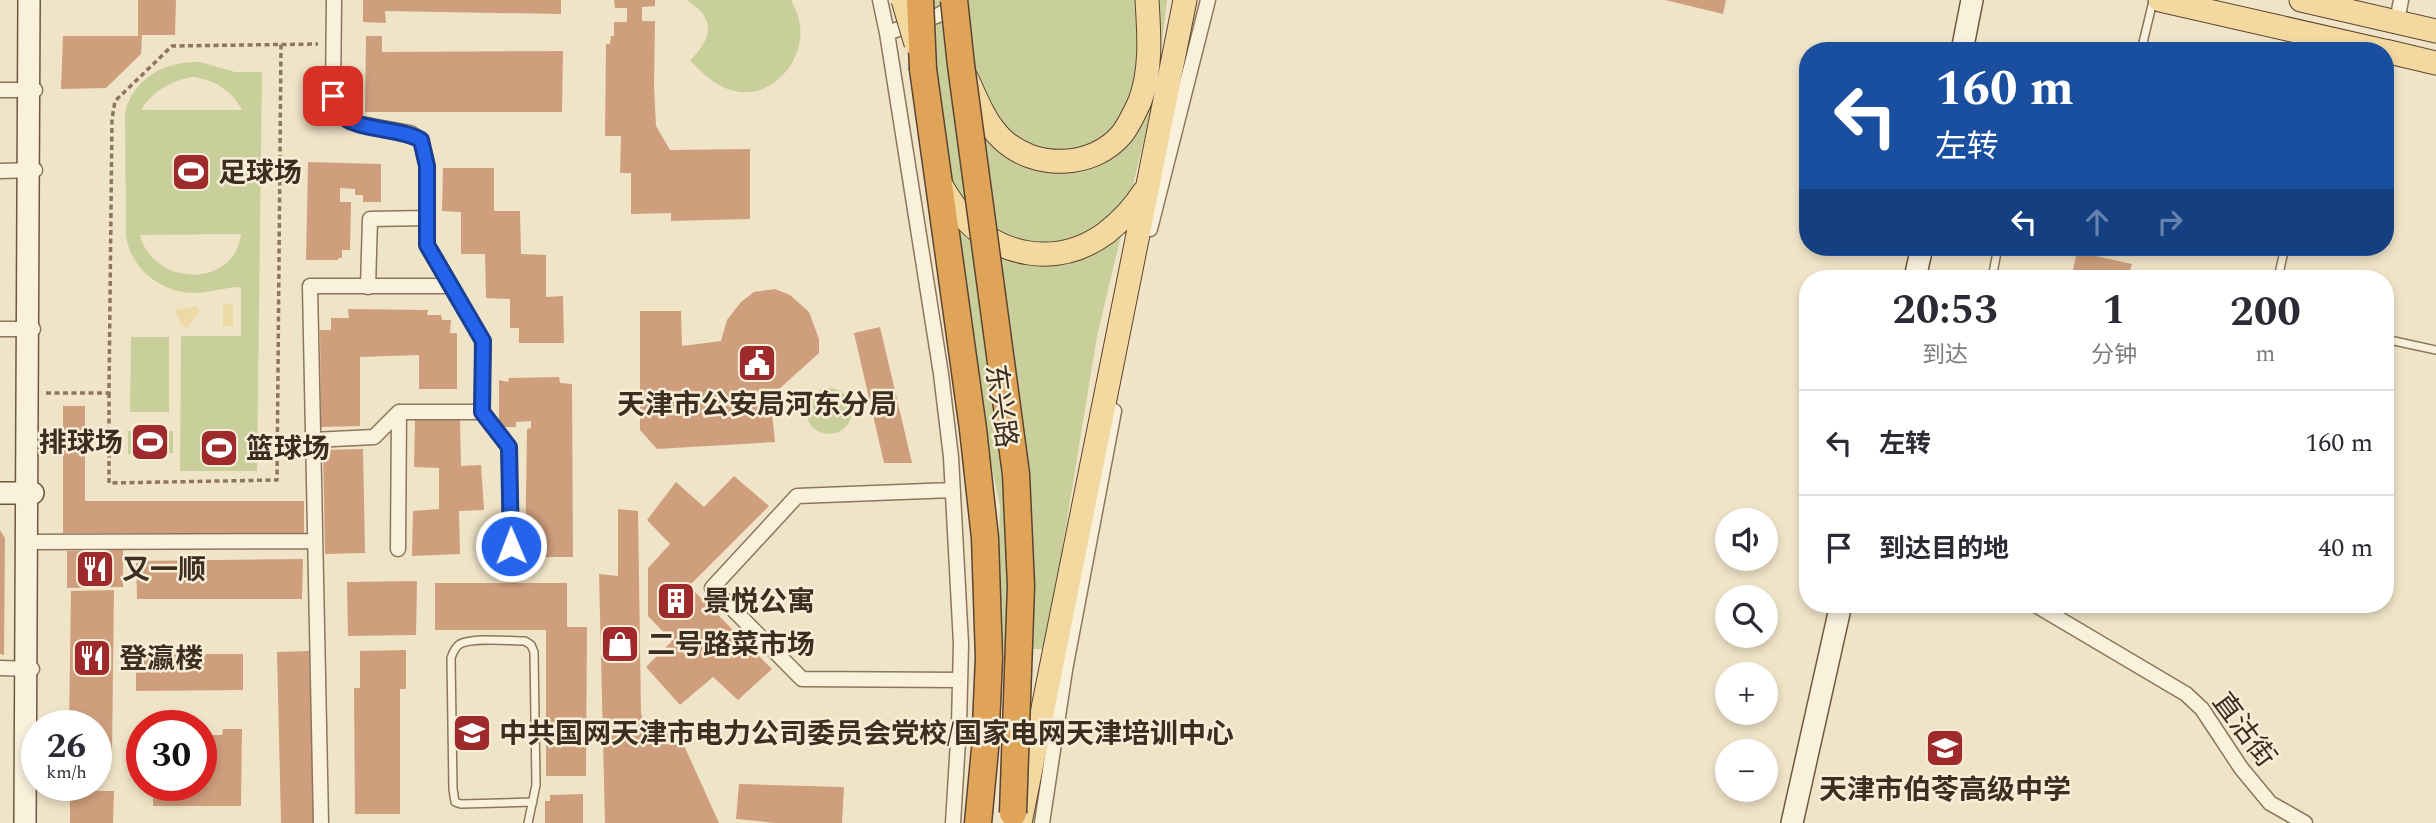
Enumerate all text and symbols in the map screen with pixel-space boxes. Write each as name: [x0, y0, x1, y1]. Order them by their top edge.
text: 160 m: [1935, 52, 2074, 127]
pin: [303, 66, 363, 126]
icon: left: [1820, 70, 1911, 161]
icon: arrive: [314, 77, 352, 115]
text: 左转: [1935, 123, 1999, 172]
sports icon: 足球场: [170, 151, 212, 193]
place label: 足球场: [218, 152, 302, 195]
icon: left: [2005, 203, 2043, 241]
icon: ahead: [2078, 203, 2116, 241]
icon: right: [2151, 203, 2189, 241]
text: 20:53: [1892, 279, 1998, 342]
text: 1: [2102, 279, 2126, 342]
text: 200: [2230, 281, 2301, 344]
text: m: [2256, 337, 2275, 372]
text: 到达: [1922, 338, 1968, 373]
text: 分钟: [2091, 338, 2137, 373]
public building icon: 天津市公安局河东分局: [736, 342, 778, 384]
street label: 东兴路: [973, 362, 1028, 451]
place label: 天津市公安局河东分局: [617, 384, 897, 427]
sports icon: 排球场: [129, 421, 171, 463]
place label: 排球场: [39, 422, 123, 465]
text: 160 m: [2305, 423, 2373, 463]
icon: left: [1820, 424, 1858, 462]
text: 左转: [1879, 424, 1931, 464]
sports icon: 篮球场: [198, 427, 240, 469]
place label: 篮球场: [246, 428, 330, 471]
map controls: [1715, 508, 1778, 802]
button: sound: [1715, 508, 1778, 571]
position arrow: [474, 509, 548, 583]
text: 40 m: [2318, 528, 2373, 568]
icon: arrive: [1820, 529, 1858, 567]
text: 到达目的地: [1879, 529, 2009, 569]
restaurant icon: 又一顺: [74, 548, 116, 590]
place label: 又一顺: [122, 549, 206, 592]
building icon: 景悦公寓: [655, 580, 697, 622]
place label: 景悦公寓: [703, 581, 815, 624]
button: search: [1715, 585, 1778, 648]
shop icon: 二号路菜市场: [599, 623, 641, 665]
place label: 二号路菜市场: [647, 624, 815, 667]
restaurant icon: 登瀛楼: [71, 637, 113, 679]
place label: 登瀛楼: [119, 638, 203, 681]
button: +: [1715, 662, 1778, 725]
street label: 直沽街: [2201, 683, 2286, 776]
speed limit sign: 30: [126, 710, 217, 801]
school or university icon: 中共国网天津市电力公司委员会党校/国家电网天津培训中心: [451, 712, 493, 754]
place label: 中共国网天津市电力公司委员会党校/国家电网天津培训中心: [499, 713, 1234, 756]
text: 26: [47, 720, 86, 773]
school or university icon: 天津市伯苓高级中学: [1924, 727, 1966, 769]
button: −: [1715, 739, 1778, 802]
text: km/h: [46, 759, 87, 786]
place label: 天津市伯苓高级中学: [1819, 769, 2071, 812]

